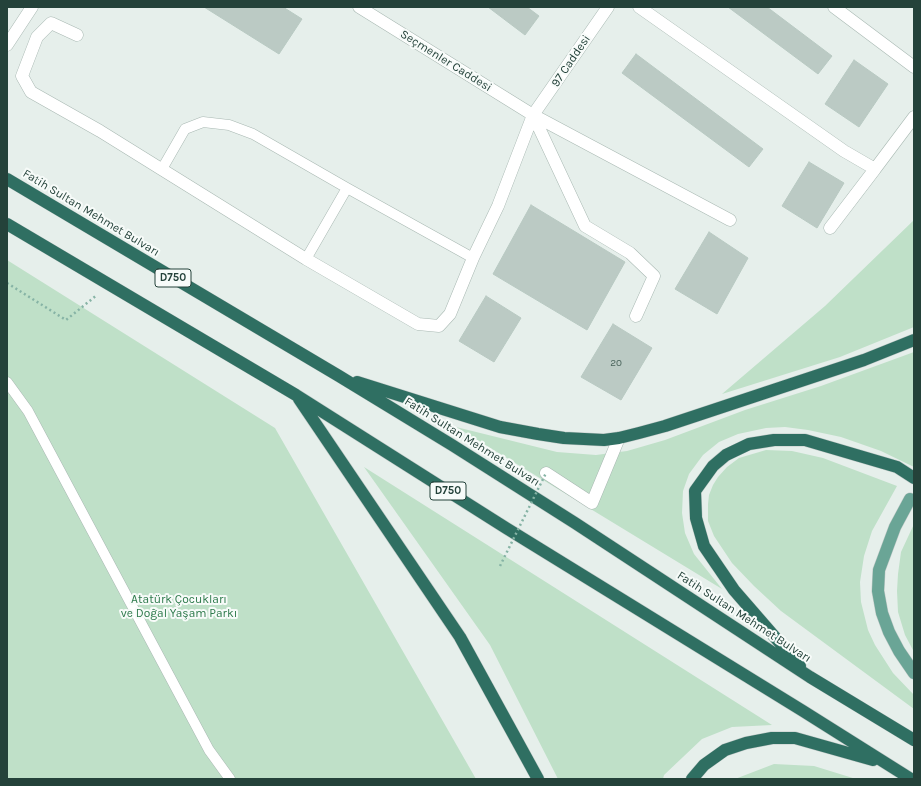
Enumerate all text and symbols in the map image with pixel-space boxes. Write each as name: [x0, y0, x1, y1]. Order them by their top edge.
street label: Seçmenler Caddesi: [398, 27, 494, 95]
street label: 97 Caddesi: [548, 32, 594, 90]
street label: Fatih Sultan Mehmet Bulvarı: [20, 166, 162, 260]
road number: D750: [155, 269, 191, 287]
house number: 20: [610, 357, 622, 369]
street label: Fatih Sultan Mehmet Bulvarı: [402, 394, 542, 490]
road number: D750: [430, 482, 466, 500]
street label: Fatih Sultan Mehmet Bulvarı: [674, 568, 814, 666]
park label: Atatürk Çocukları ve Doğal Yaşam Parkı: [121, 593, 237, 621]

